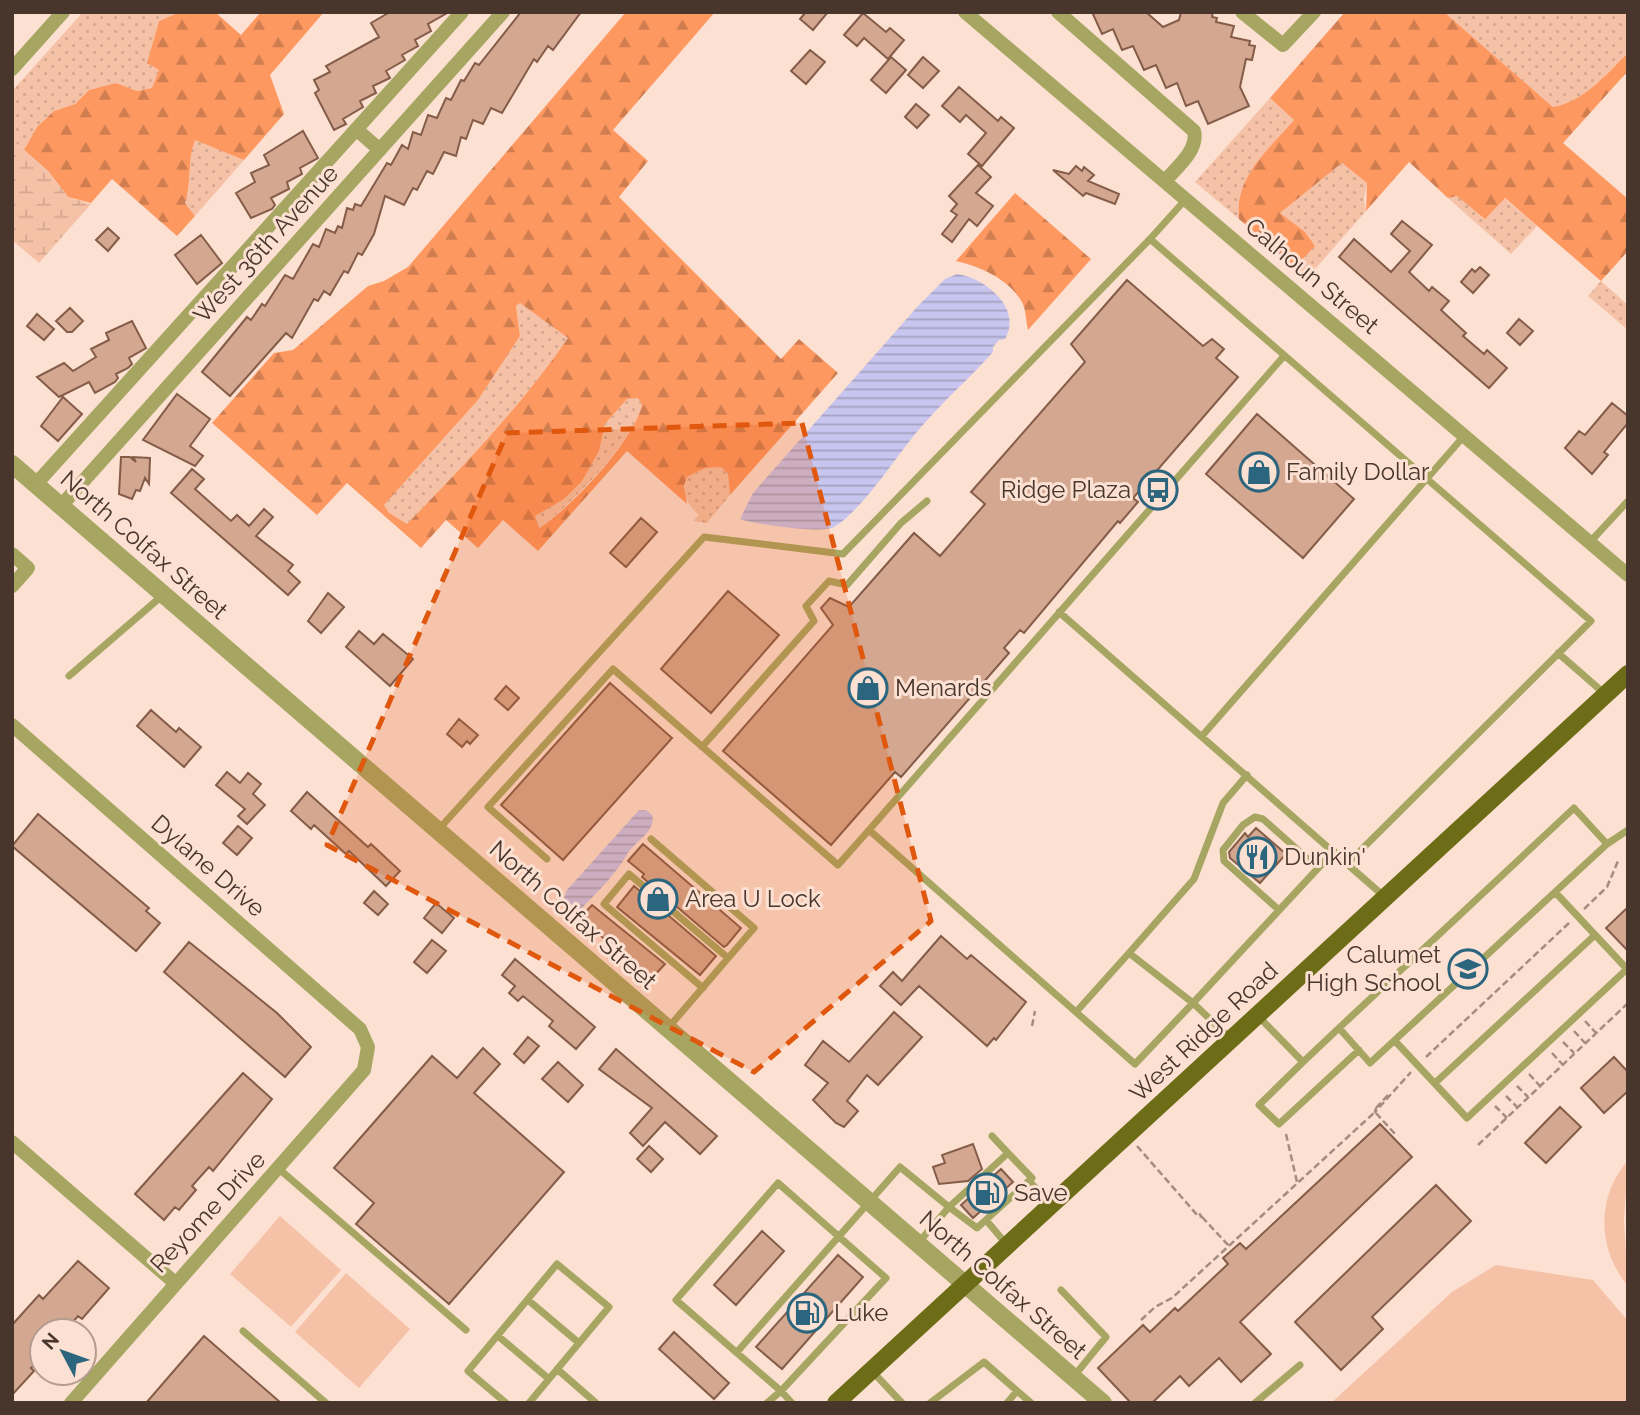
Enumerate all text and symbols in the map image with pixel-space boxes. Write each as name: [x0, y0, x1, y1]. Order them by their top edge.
street label: West 36th Avenue: [187, 159, 344, 329]
street label: Calhoun Street: [1240, 211, 1385, 340]
shop icon: Family Dollar: [1238, 451, 1280, 493]
place label: Family Dollar: [1286, 457, 1430, 486]
street label: North Colfax Street: [55, 464, 234, 625]
bus stop icon: Ridge Plaza: [1137, 469, 1179, 511]
place label: Ridge Plaza: [1001, 475, 1131, 504]
shop icon: Menards: [847, 667, 889, 709]
place label: Menards: [895, 673, 992, 702]
street label: Dylane Drive: [146, 808, 271, 923]
street label: North Colfax Street: [484, 834, 663, 995]
restaurant icon: Dunkin': [1236, 836, 1278, 878]
place label: Dunkin': [1284, 842, 1366, 871]
shop icon: Area U Lock: [637, 878, 679, 920]
place label: Area U Lock: [685, 884, 821, 913]
place label: Calumet High School: [1306, 940, 1441, 997]
school or university icon: Calumet High School: [1447, 948, 1489, 990]
street label: West Ridge Road: [1124, 956, 1284, 1108]
street label: Reyome Drive: [144, 1145, 271, 1278]
fuel station icon: Save: [966, 1172, 1008, 1214]
place label: Save: [1014, 1178, 1068, 1207]
street label: North Colfax Street: [914, 1204, 1093, 1365]
fuel station icon: Luke: [786, 1292, 828, 1334]
place label: Luke: [834, 1298, 888, 1327]
north arrow: [28, 1317, 98, 1387]
text: N: [37, 1328, 63, 1354]

